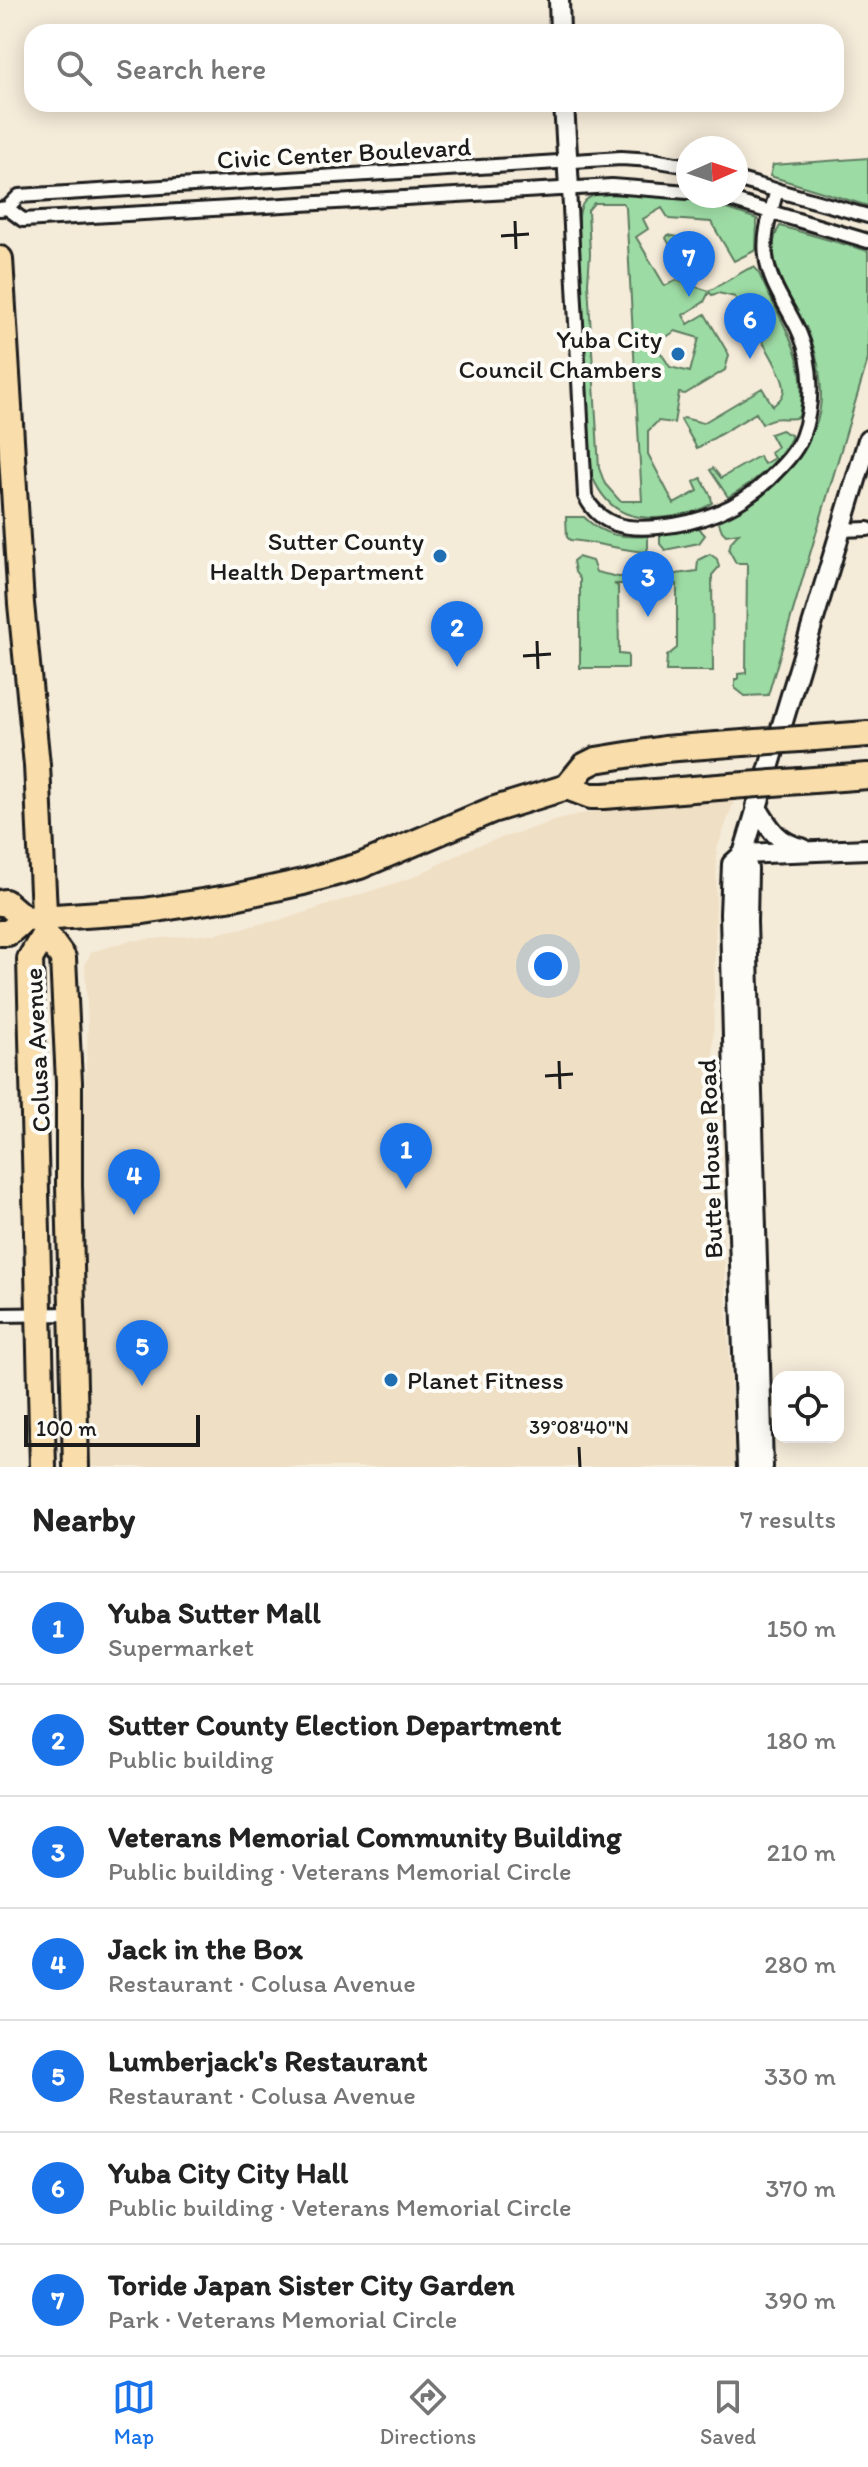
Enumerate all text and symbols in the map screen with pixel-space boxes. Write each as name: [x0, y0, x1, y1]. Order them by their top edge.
search box: [24, 24, 844, 112]
icon: search: [52, 46, 96, 90]
text: Search here: [116, 50, 266, 87]
street label: Civic Center Boulevard: [216, 130, 472, 176]
north arrow: [676, 136, 748, 208]
pin: 7: [663, 231, 715, 297]
pin: 6: [724, 293, 776, 359]
place label: Yuba City Council Chambers: [458, 323, 662, 385]
marker: Yuba City Council Chambers: [669, 345, 687, 363]
place label: Sutter County Health Department: [210, 525, 424, 587]
marker: Sutter County Health Department: [431, 547, 449, 565]
pin: 3: [622, 551, 674, 617]
pin: 2: [431, 601, 483, 667]
your location: [528, 946, 568, 986]
street label: Colusa Avenue: [17, 967, 57, 1133]
street label: Butte House Road: [691, 1058, 729, 1259]
pin: 1: [380, 1123, 432, 1189]
pin: 4: [108, 1149, 160, 1215]
pin: 5: [116, 1320, 168, 1386]
place label: Planet Fitness: [407, 1364, 564, 1396]
marker: Planet Fitness: [382, 1371, 400, 1389]
map controls: [772, 1371, 844, 1443]
button: locate: [772, 1371, 844, 1443]
scale bar: [24, 1411, 200, 1447]
text: 100 m: [36, 1415, 97, 1442]
text: 39°08'40"N: [529, 1415, 629, 1439]
text: Nearby: [32, 1499, 135, 1540]
text: 7 results: [740, 1503, 836, 1535]
text: Yuba Sutter Mall: [108, 1594, 321, 1631]
text: 1: [52, 1612, 64, 1644]
text: 150 m: [767, 1612, 836, 1644]
text: Supermarket: [108, 1631, 254, 1663]
text: Sutter County Election Department: [108, 1706, 561, 1743]
text: 2: [51, 1724, 65, 1756]
text: 180 m: [766, 1724, 836, 1756]
text: Public building: [108, 1743, 274, 1775]
text: Veterans Memorial Community Building: [108, 1818, 621, 1855]
text: 3: [51, 1836, 65, 1868]
text: 210 m: [767, 1836, 836, 1868]
text: Public building · Veterans Memorial Circle: [108, 1855, 572, 1887]
text: Jack in the Box: [108, 1930, 303, 1967]
text: 4: [50, 1948, 66, 1980]
text: 280 m: [764, 1948, 836, 1980]
text: Restaurant · Colusa Avenue: [108, 1967, 416, 1999]
text: Lumberjack's Restaurant: [108, 2042, 427, 2079]
text: 5: [51, 2060, 65, 2092]
text: 330 m: [764, 2060, 836, 2092]
text: Restaurant · Colusa Avenue: [108, 2079, 416, 2111]
text: Yuba City City Hall: [108, 2154, 348, 2191]
text: 6: [51, 2172, 65, 2204]
text: 370 m: [765, 2172, 836, 2204]
text: Public building · Veterans Memorial Circle: [108, 2191, 572, 2223]
text: Toride Japan Sister City Garden: [108, 2266, 515, 2303]
text: 7: [52, 2284, 64, 2316]
text: 390 m: [764, 2284, 836, 2316]
text: Park · Veterans Memorial Circle: [108, 2303, 457, 2335]
tab: Map: [112, 2375, 156, 2450]
tab: Directions: [380, 2375, 476, 2450]
tab: Saved: [700, 2375, 756, 2450]

